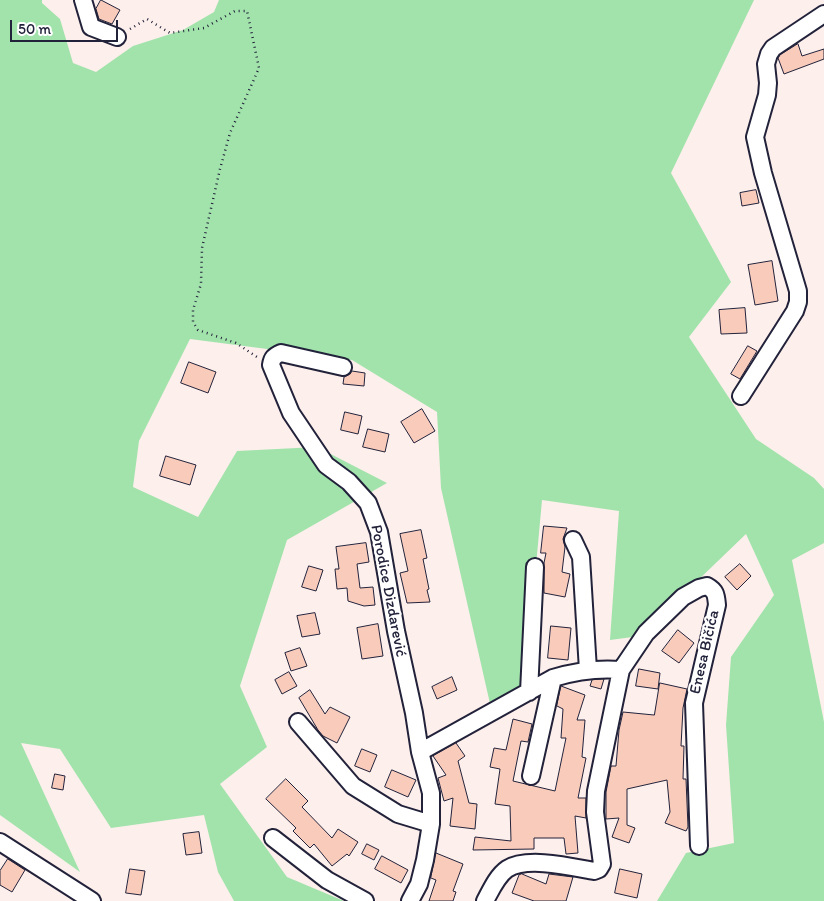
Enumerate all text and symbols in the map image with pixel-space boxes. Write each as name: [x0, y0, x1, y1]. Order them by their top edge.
scale bar: [12, 10, 120, 42]
text: 50 m: [18, 20, 51, 38]
street label: Porodice Dizdarević: [366, 523, 410, 659]
street label: Enesa Bičića: [686, 608, 724, 696]

